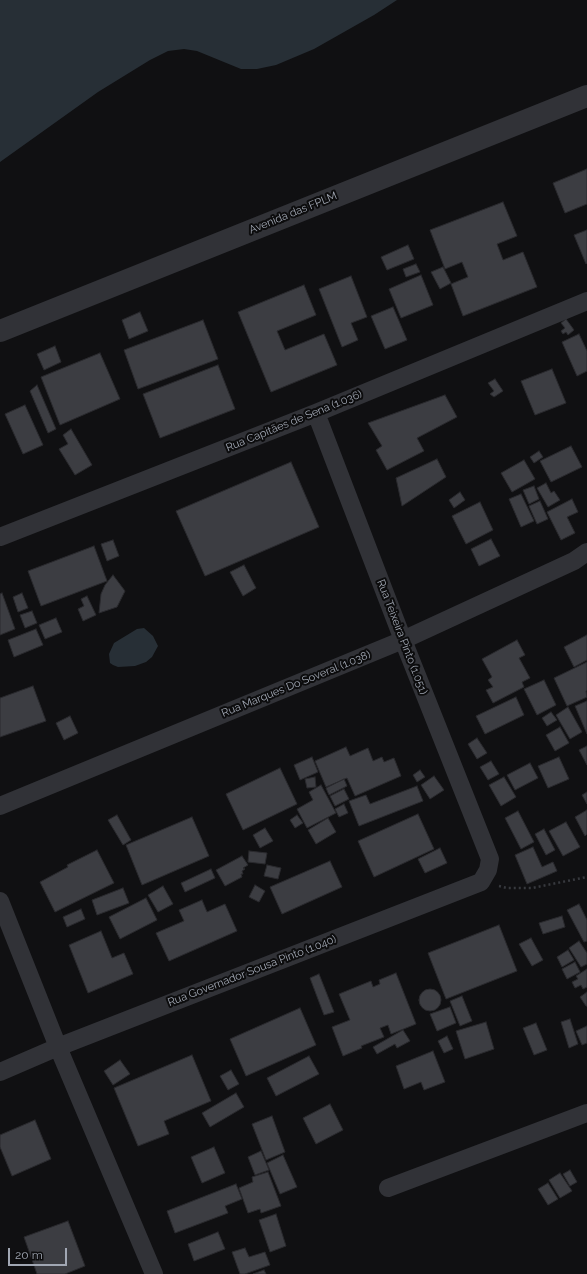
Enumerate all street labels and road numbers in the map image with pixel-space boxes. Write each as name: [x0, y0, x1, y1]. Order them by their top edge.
street label: Avenida das FPLM: [247, 189, 339, 237]
street label: Rua Capitães de Sena (1.036): [224, 388, 364, 454]
street label: Rua Teixeira Pinto (1.051): [374, 578, 430, 696]
street label: Rua Marques Do Soveral (1.038): [220, 648, 372, 720]
street label: Rua Governador Sousa Pinto (1.040): [166, 933, 338, 1009]

